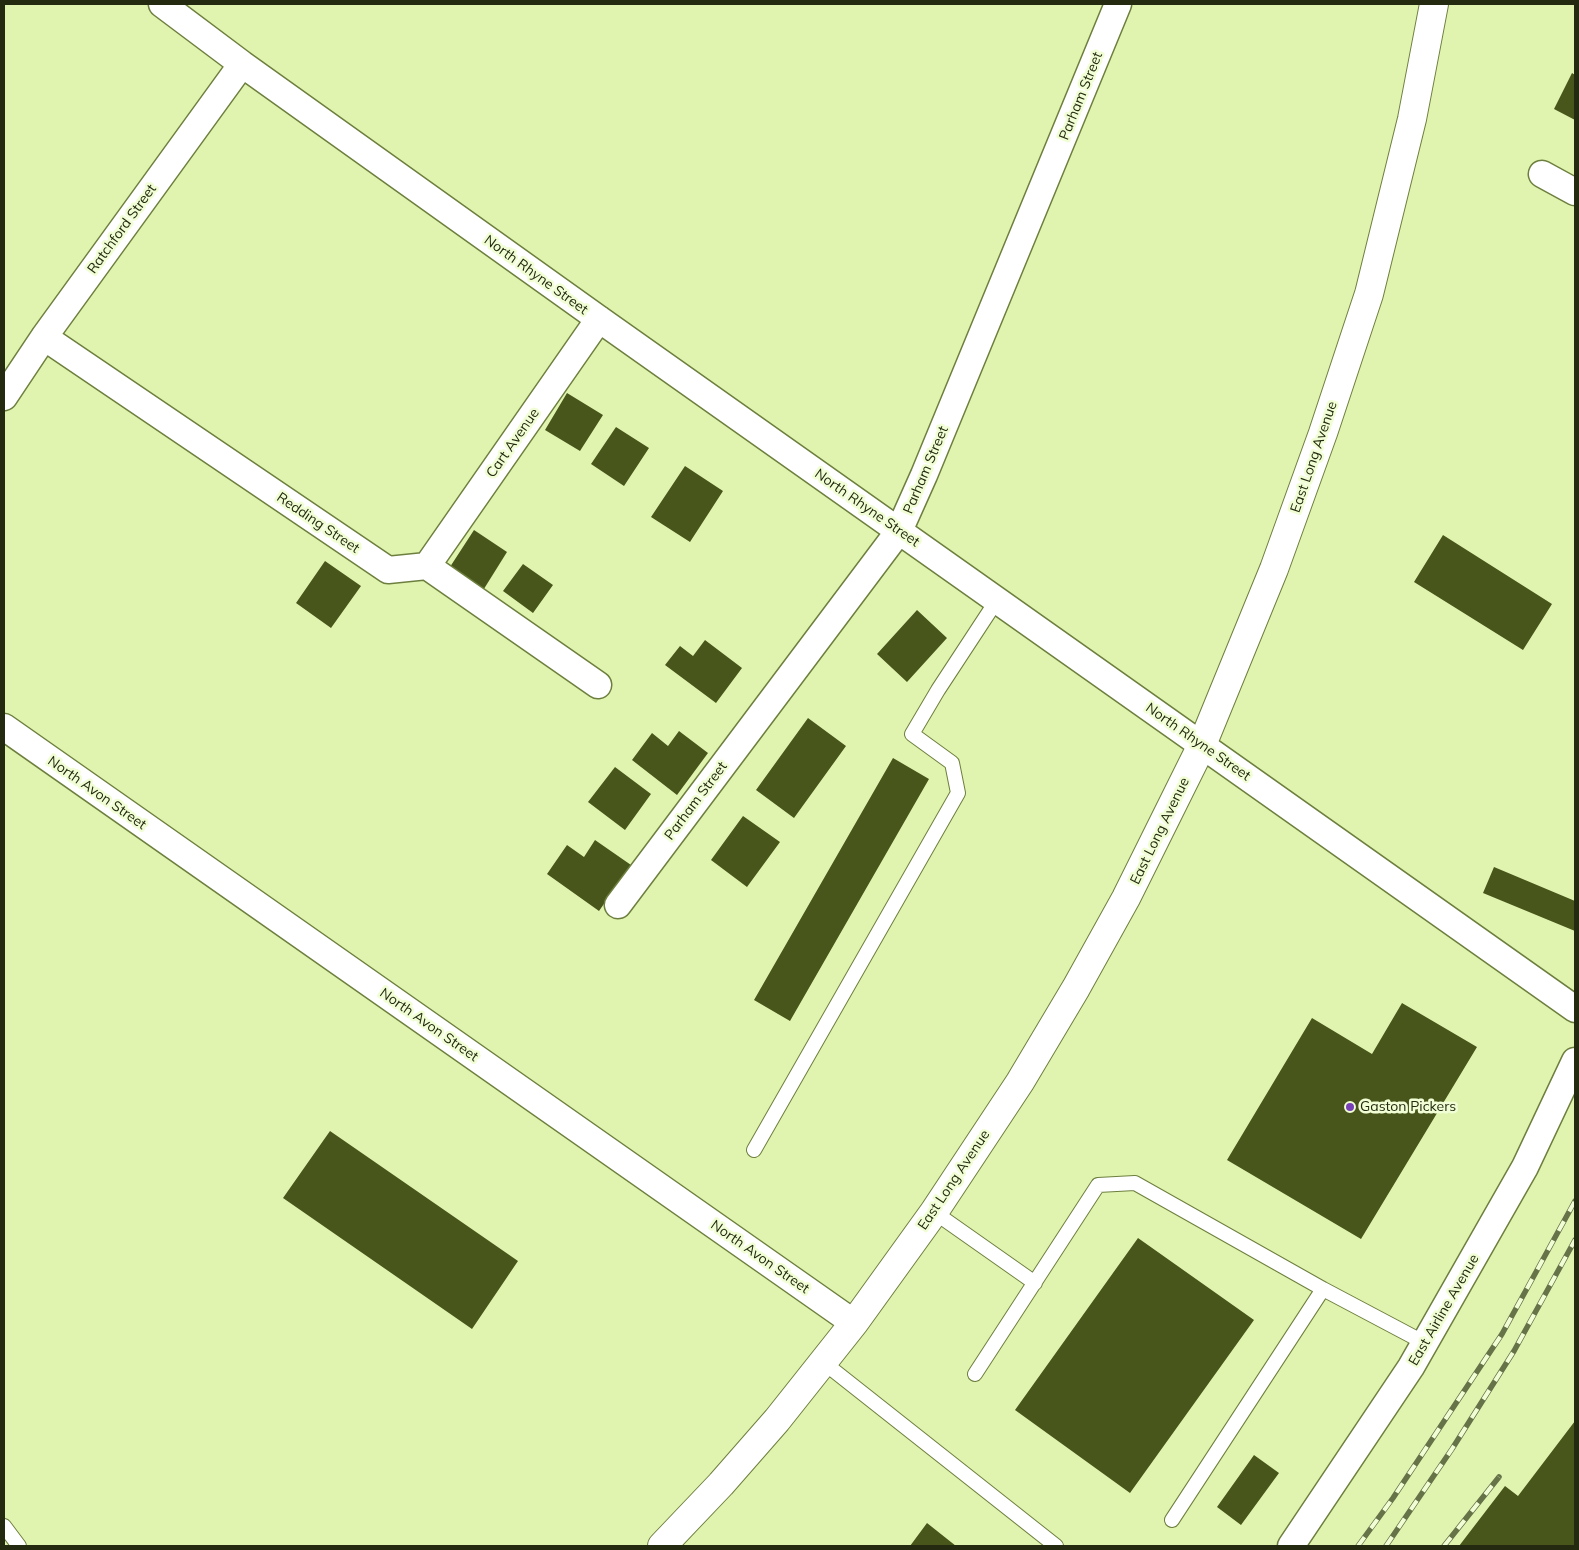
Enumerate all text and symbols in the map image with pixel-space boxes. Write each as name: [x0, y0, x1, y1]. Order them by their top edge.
street label: Parham Street: [1056, 49, 1106, 143]
street label: Ratchford Street: [84, 181, 160, 277]
street label: North Rhyne Street: [481, 232, 591, 318]
street label: East Long Avenue: [1287, 399, 1341, 515]
street label: Cart Avenue: [483, 405, 543, 481]
street label: Parham Street: [900, 424, 952, 516]
street label: North Rhyne Street: [811, 466, 923, 550]
street label: Redding Street: [273, 489, 363, 557]
street label: North Rhyne Street: [1142, 700, 1254, 784]
street label: North Avon Street: [44, 753, 150, 833]
street label: Parham Street: [661, 759, 731, 843]
street label: East Long Avenue: [1127, 775, 1193, 887]
street label: North Avon Street: [376, 985, 482, 1065]
place label: Gaston Pickers: [1360, 1099, 1456, 1115]
marker: Gaston Pickers: [1344, 1101, 1356, 1113]
street label: East Long Avenue: [914, 1127, 994, 1233]
street label: North Avon Street: [707, 1217, 813, 1297]
street label: East Airline Avenue: [1405, 1251, 1483, 1369]

